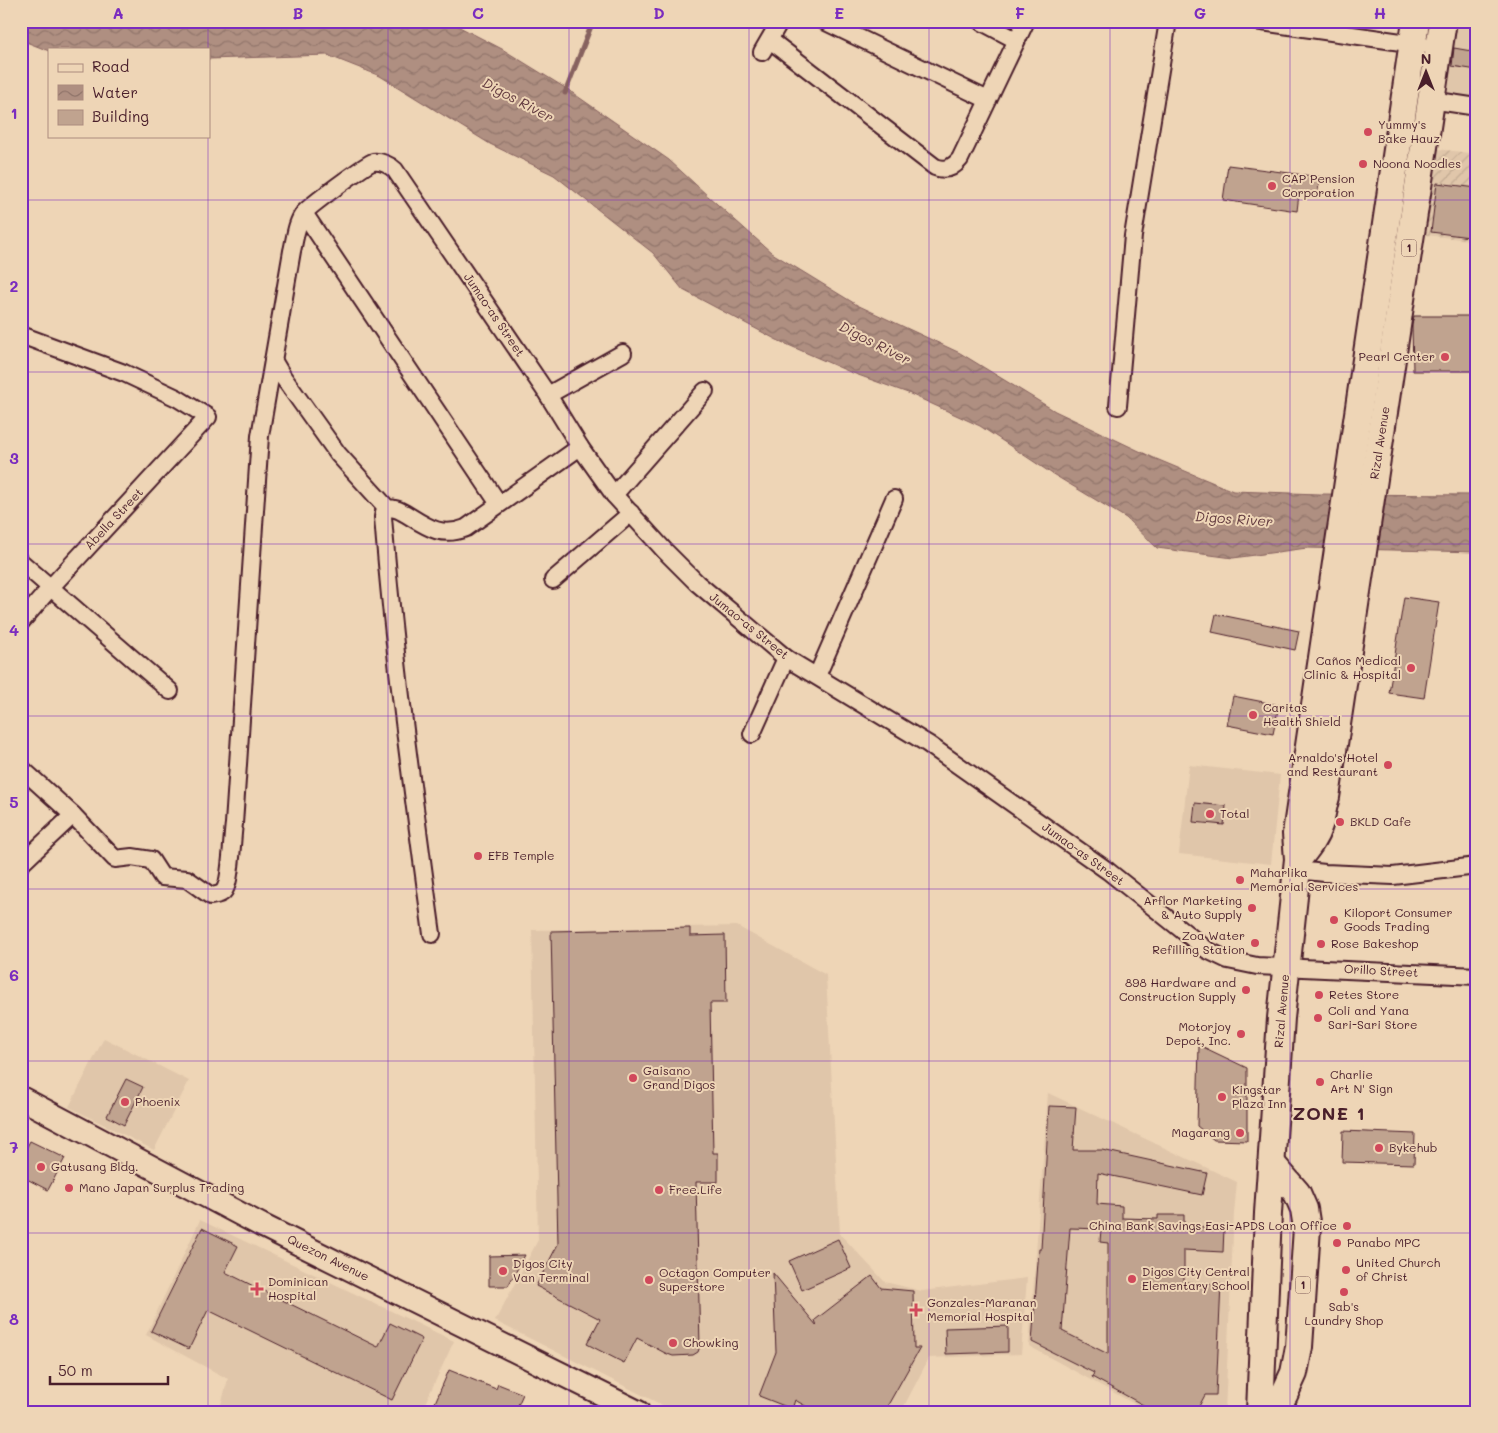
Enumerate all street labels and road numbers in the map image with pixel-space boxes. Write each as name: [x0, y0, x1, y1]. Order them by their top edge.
road number: 1: [1402, 240, 1416, 256]
street label: Jumao-as Street: [461, 269, 529, 359]
street label: Rizal Avenue: [1365, 405, 1393, 481]
street label: Abella Street: [81, 484, 146, 553]
street label: Jumao-as Street: [707, 588, 793, 662]
street label: Jumao-as Street: [1039, 818, 1128, 888]
street label: Orillo Street: [1343, 960, 1419, 980]
street label: Rizal Avenue: [1270, 973, 1292, 1048]
street label: Quezon Avenue: [285, 1230, 372, 1284]
road number: 1: [1296, 1276, 1310, 1294]

